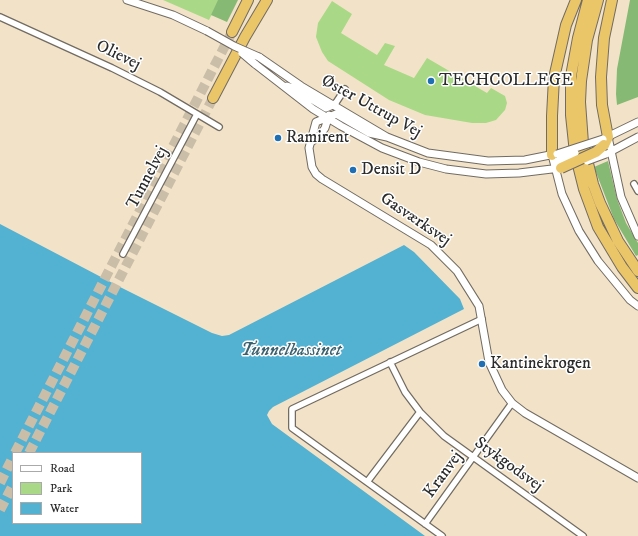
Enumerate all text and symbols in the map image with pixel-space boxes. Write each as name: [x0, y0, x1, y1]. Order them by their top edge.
street label: Olievej: [92, 37, 144, 75]
street label: Øster Uttrup Vej: [317, 71, 425, 143]
place label: TECHCOLLEGE: [439, 71, 573, 91]
marker: TECHCOLLEGE: [426, 76, 436, 86]
place label: Ramirent: [286, 128, 349, 148]
marker: Ramirent: [273, 133, 283, 143]
street label: Tunnelvej: [123, 143, 173, 213]
place label: Densit D: [361, 160, 421, 180]
marker: Densit D: [348, 165, 358, 175]
street label: Gasværksvej: [376, 189, 454, 251]
water label: Tunnelbassinet: [241, 340, 341, 362]
place label: Kantinekrogen: [490, 354, 591, 374]
marker: Kantinekrogen: [477, 359, 487, 369]
street label: Stykgodsvej: [470, 433, 546, 497]
street label: Kranvej: [420, 448, 468, 502]
legend: [12, 452, 142, 524]
text: Road: [50, 461, 75, 476]
text: Park: [50, 481, 72, 496]
text: Water: [50, 501, 79, 516]

